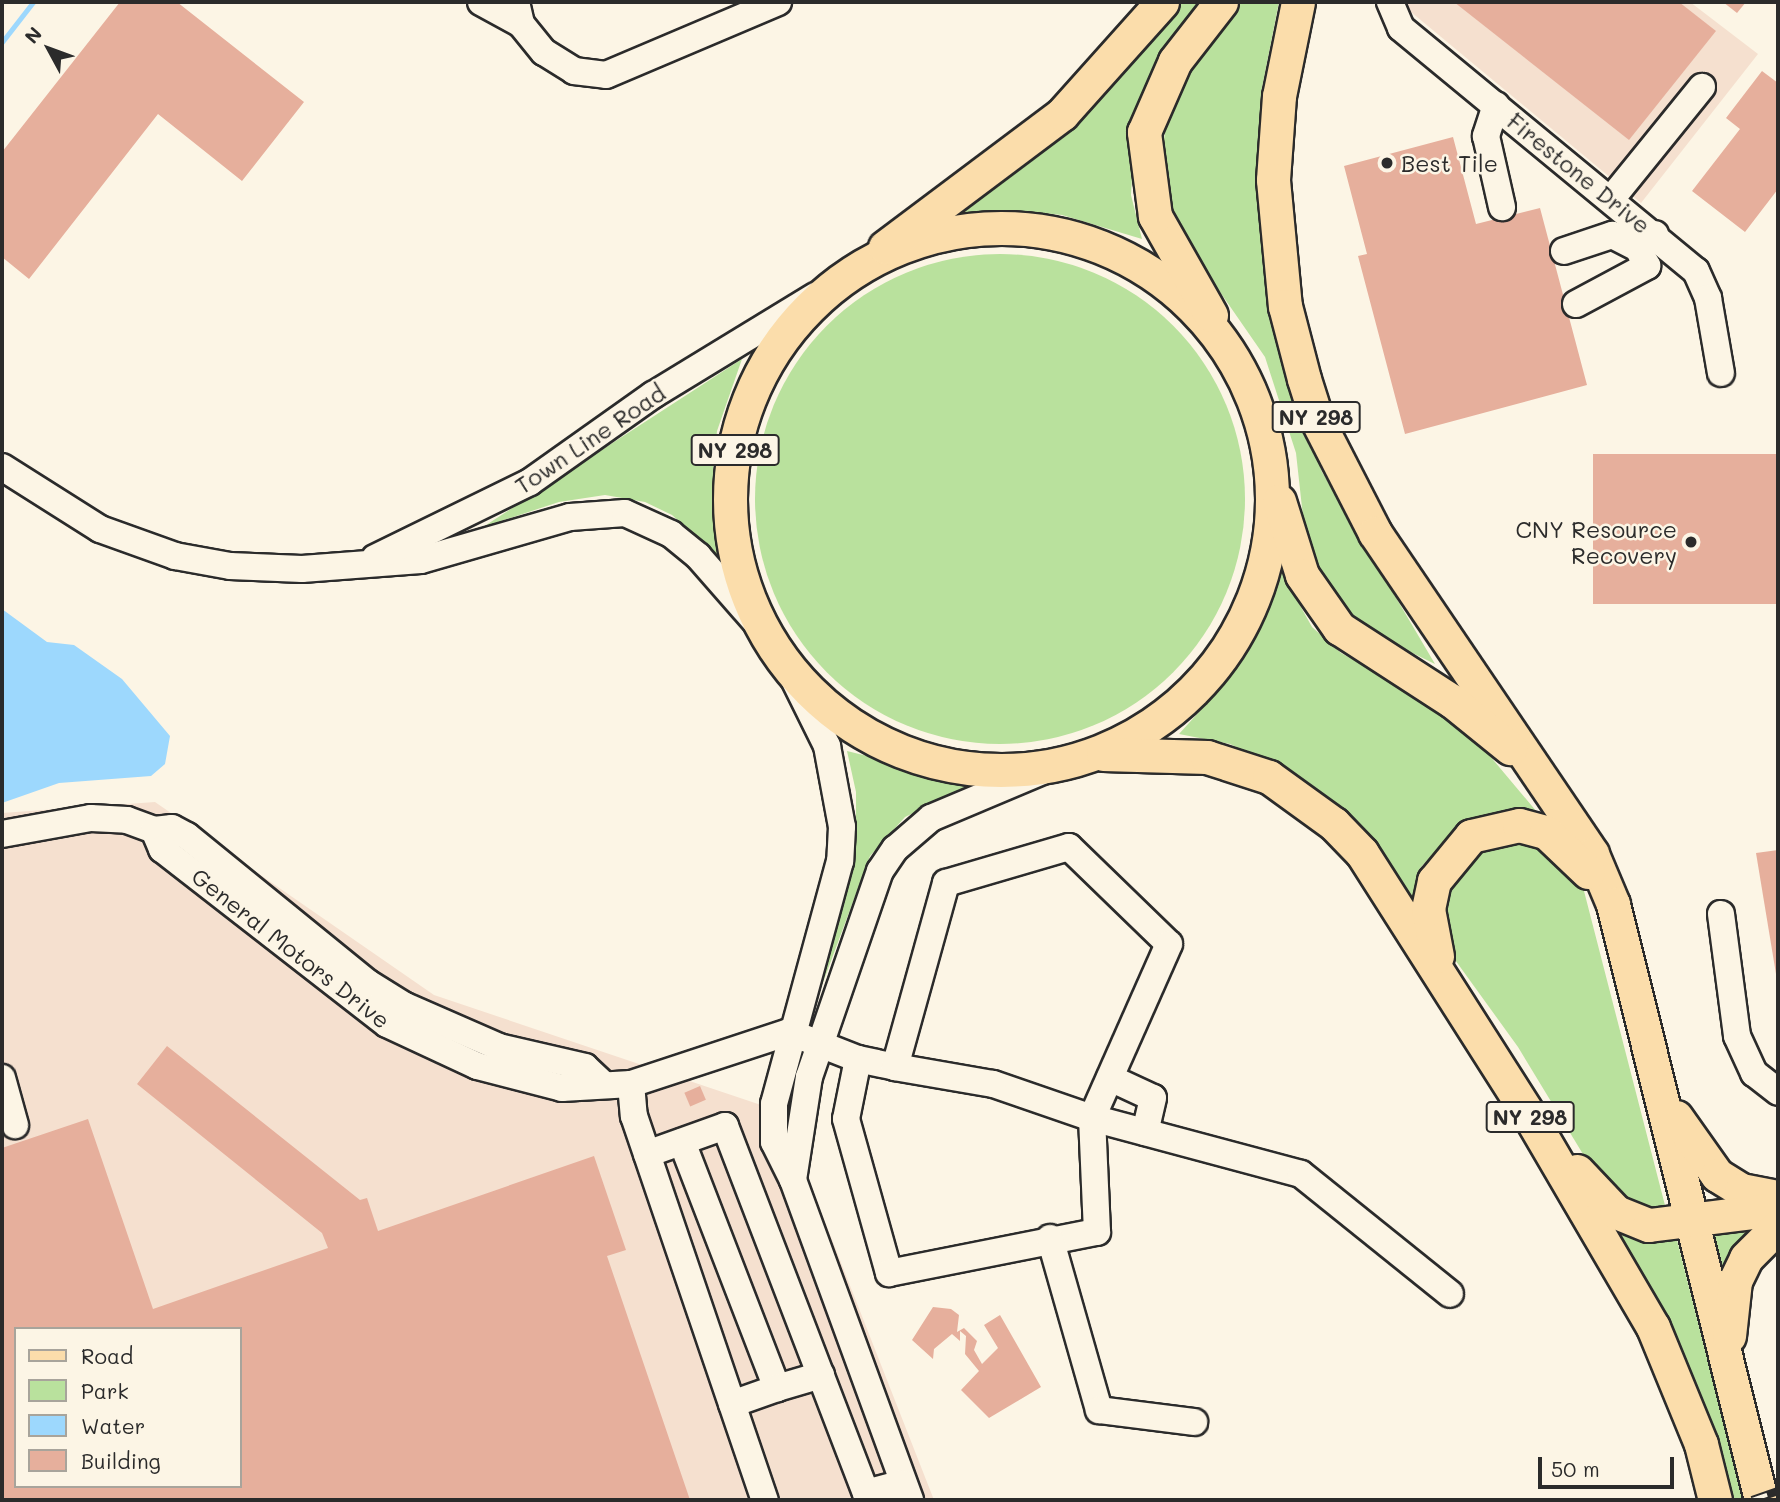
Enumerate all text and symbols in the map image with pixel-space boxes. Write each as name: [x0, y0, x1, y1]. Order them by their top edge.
north arrow: [14, 14, 84, 84]
text: N: [19, 21, 47, 49]
street label: Firestone Drive: [1502, 107, 1656, 239]
place label: Best Tile: [1401, 149, 1498, 177]
marker: Best Tile: [1379, 155, 1395, 171]
street label: Town Line Road: [510, 379, 670, 499]
road number: NY 298: [1270, 400, 1362, 434]
road number: NY 298: [690, 433, 780, 468]
place label: CNY Resource Recovery: [1515, 515, 1677, 569]
marker: CNY Resource Recovery: [1683, 534, 1699, 550]
street label: General Motors Drive: [186, 862, 396, 1034]
road number: NY 298: [1484, 1100, 1576, 1134]
legend: [14, 1327, 242, 1488]
text: Road: [81, 1342, 133, 1369]
text: Park: [81, 1377, 129, 1404]
text: Water: [81, 1412, 145, 1439]
scale bar: [1542, 1442, 1678, 1486]
text: Building: [81, 1447, 161, 1474]
text: 50 m: [1551, 1455, 1600, 1482]

